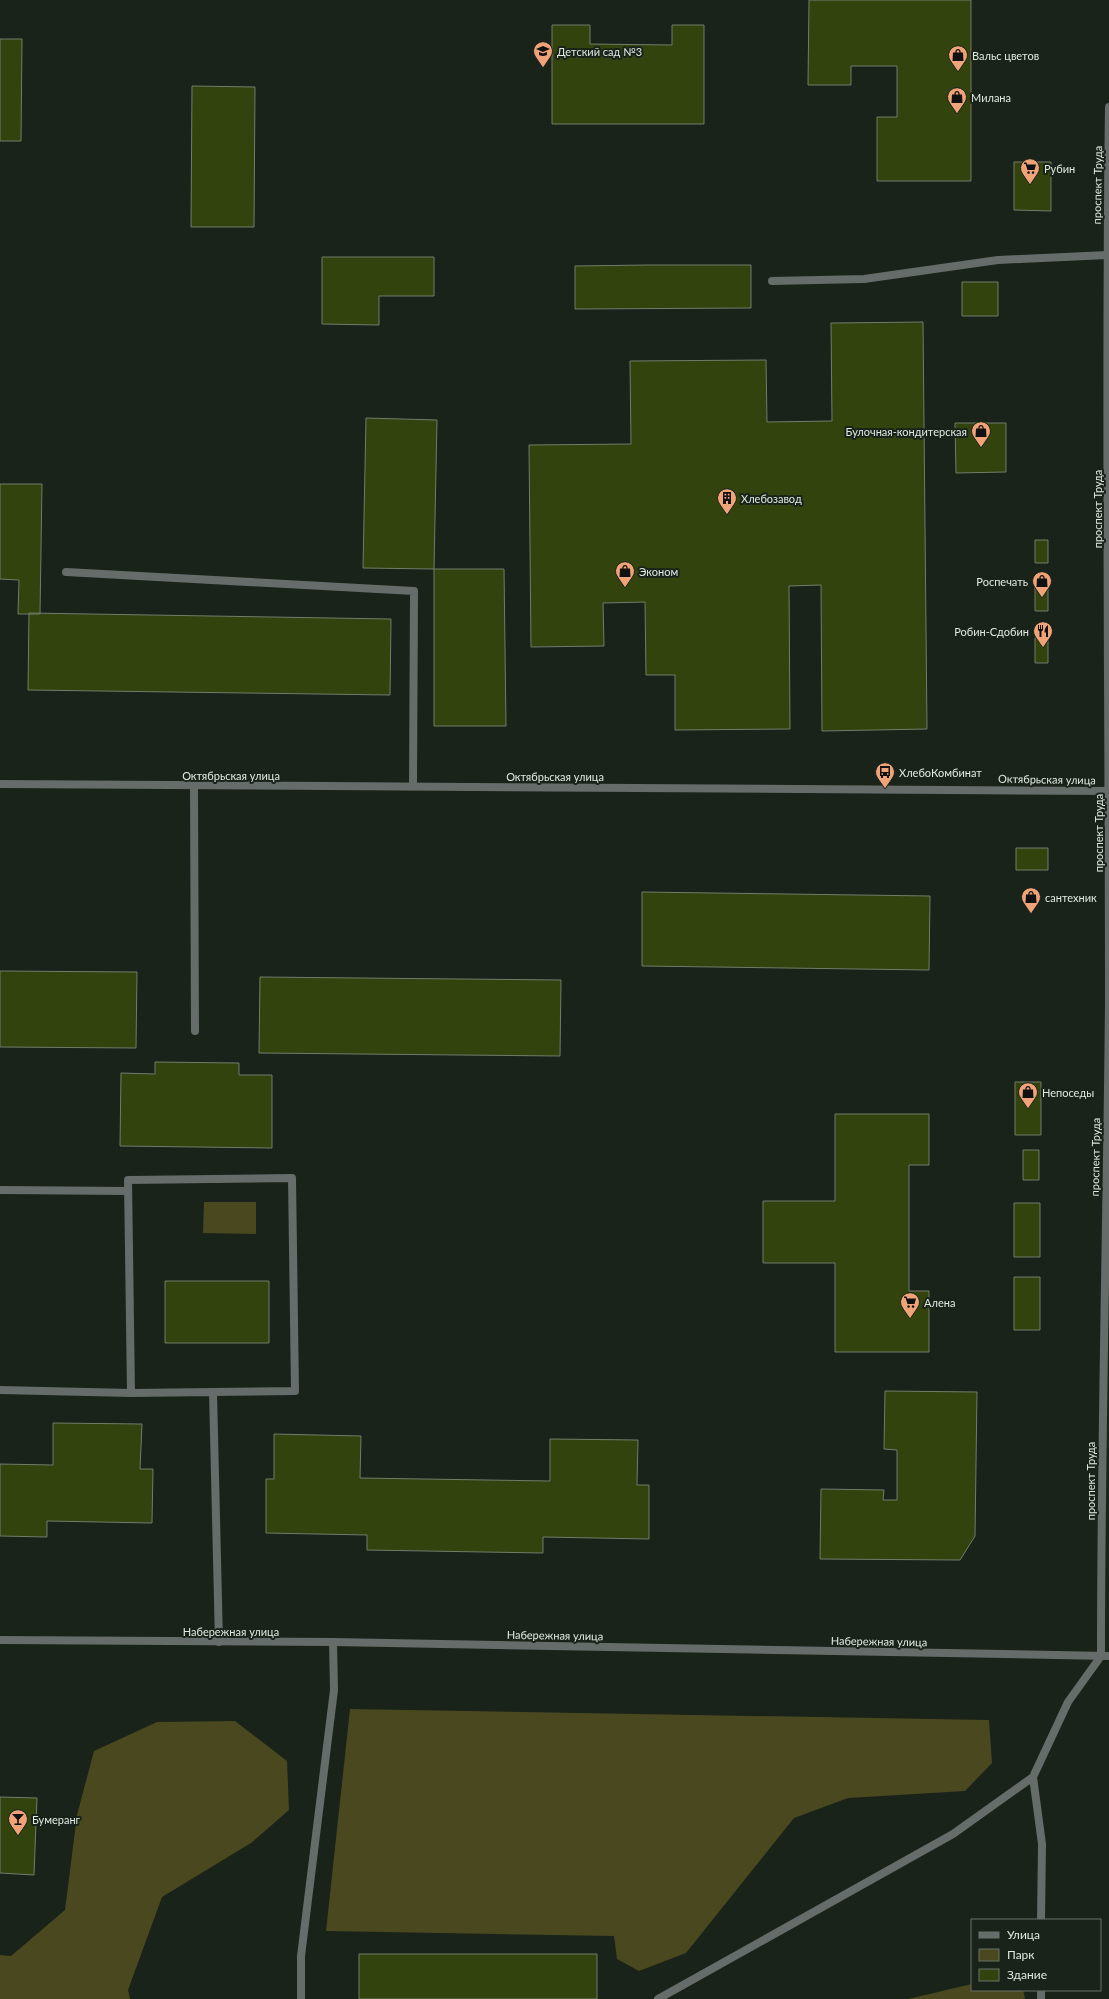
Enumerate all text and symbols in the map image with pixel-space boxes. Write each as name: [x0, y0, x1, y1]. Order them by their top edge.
school or university icon: Детский сад №3: [532, 40, 554, 68]
shop icon: Вальс цветов: [947, 44, 969, 72]
place label: Детский сад №3: [557, 45, 642, 58]
place label: Вальс цветов: [972, 49, 1039, 62]
shop icon: Милана: [946, 86, 968, 114]
place label: Милана: [971, 91, 1011, 104]
street label: проспект Труда: [1090, 146, 1104, 224]
supermarket icon: Рубин: [1019, 157, 1041, 185]
place label: Рубин: [1044, 162, 1075, 175]
shop icon: Булочная-кондитерская: [970, 420, 992, 448]
place label: Булочная-кондитерская: [846, 425, 967, 438]
street label: проспект Труда: [1091, 470, 1104, 548]
building icon: Хлебозавод: [716, 487, 738, 515]
place label: Хлебозавод: [741, 492, 802, 505]
shop icon: Эконом: [614, 560, 636, 588]
place label: Эконом: [639, 565, 678, 578]
shop icon: Роспечать: [1031, 570, 1053, 598]
place label: Роспечать: [976, 575, 1028, 588]
restaurant icon: Робин-Сдобин: [1032, 620, 1054, 648]
place label: Робин-Сдобин: [954, 625, 1029, 638]
bus stop icon: ХлебоКомбинат: [874, 761, 896, 789]
place label: ХлебоКомбинат: [899, 766, 982, 779]
street label: Октябрьская улица: [182, 769, 280, 782]
street label: Октябрьская улица: [506, 770, 604, 783]
street label: Октябрьская улица: [998, 772, 1096, 786]
street label: проспект Труда: [1092, 794, 1105, 872]
shop icon: сантехник: [1020, 886, 1042, 914]
place label: сантехник: [1045, 891, 1097, 904]
shop icon: Непоседы: [1017, 1081, 1039, 1109]
place label: Непоседы: [1042, 1086, 1094, 1099]
street label: проспект Труда: [1088, 1118, 1102, 1196]
supermarket icon: Алена: [899, 1291, 921, 1319]
place label: Алена: [924, 1296, 955, 1309]
street label: проспект Труда: [1084, 1442, 1097, 1520]
street label: Набережная улица: [183, 1625, 279, 1638]
street label: Набережная улица: [507, 1628, 603, 1642]
street label: Набережная улица: [831, 1634, 927, 1648]
bar icon: Бумеранг: [7, 1808, 29, 1836]
place label: Бумеранг: [32, 1813, 81, 1826]
legend: [971, 1919, 1101, 1991]
text: Улица: [1007, 1927, 1040, 1942]
text: Парк: [1007, 1947, 1035, 1962]
text: Здание: [1007, 1967, 1047, 1982]

